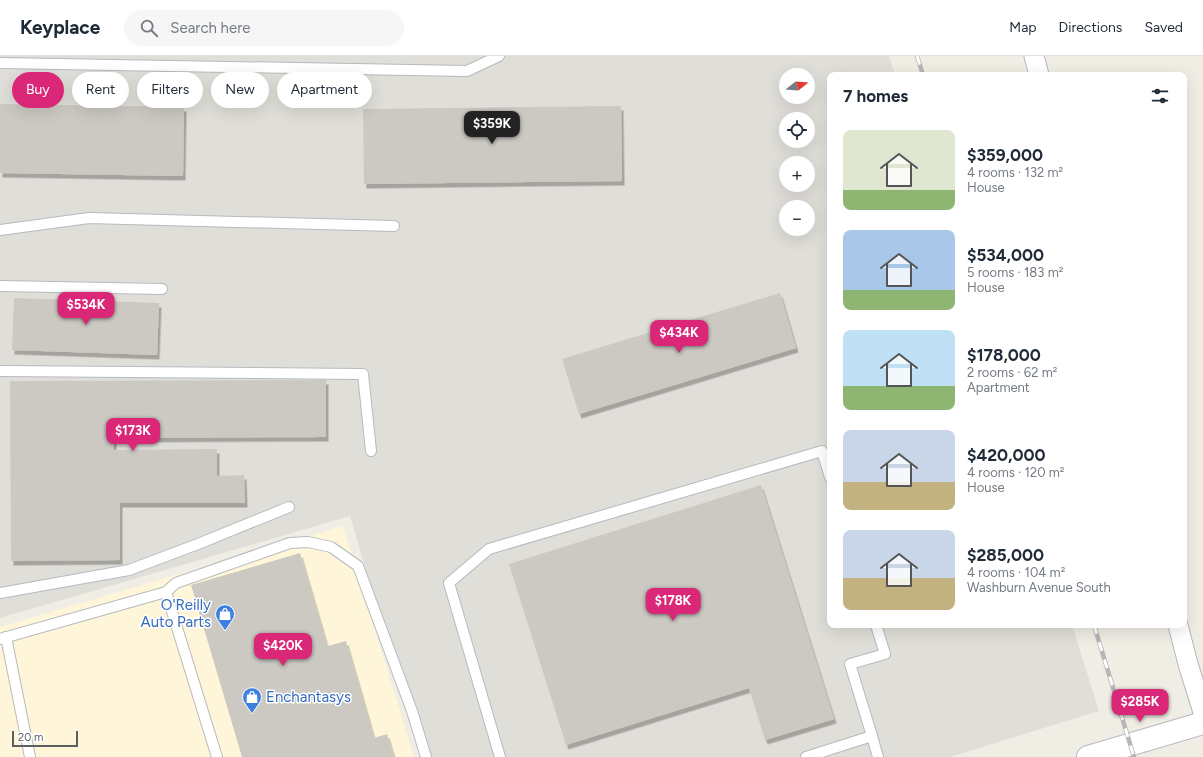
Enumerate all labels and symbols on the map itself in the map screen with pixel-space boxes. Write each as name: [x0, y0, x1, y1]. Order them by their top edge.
north arrow: [779, 68, 815, 104]
pin: $359K: [464, 111, 520, 145]
pin: $534K: [58, 292, 114, 326]
pin: $434K: [651, 320, 707, 354]
pin: $173K: [105, 418, 161, 452]
pin: $178K: [645, 588, 701, 622]
place label: O'Reilly Auto Parts: [141, 596, 211, 631]
shop icon: O'Reilly Auto Parts: [214, 603, 236, 631]
pin: $420K: [255, 633, 311, 667]
shop icon: Enchantasys: [241, 686, 263, 714]
place label: Enchantasys: [266, 688, 351, 706]
pin: $285K: [1112, 689, 1168, 723]
scale bar: [12, 729, 78, 748]

